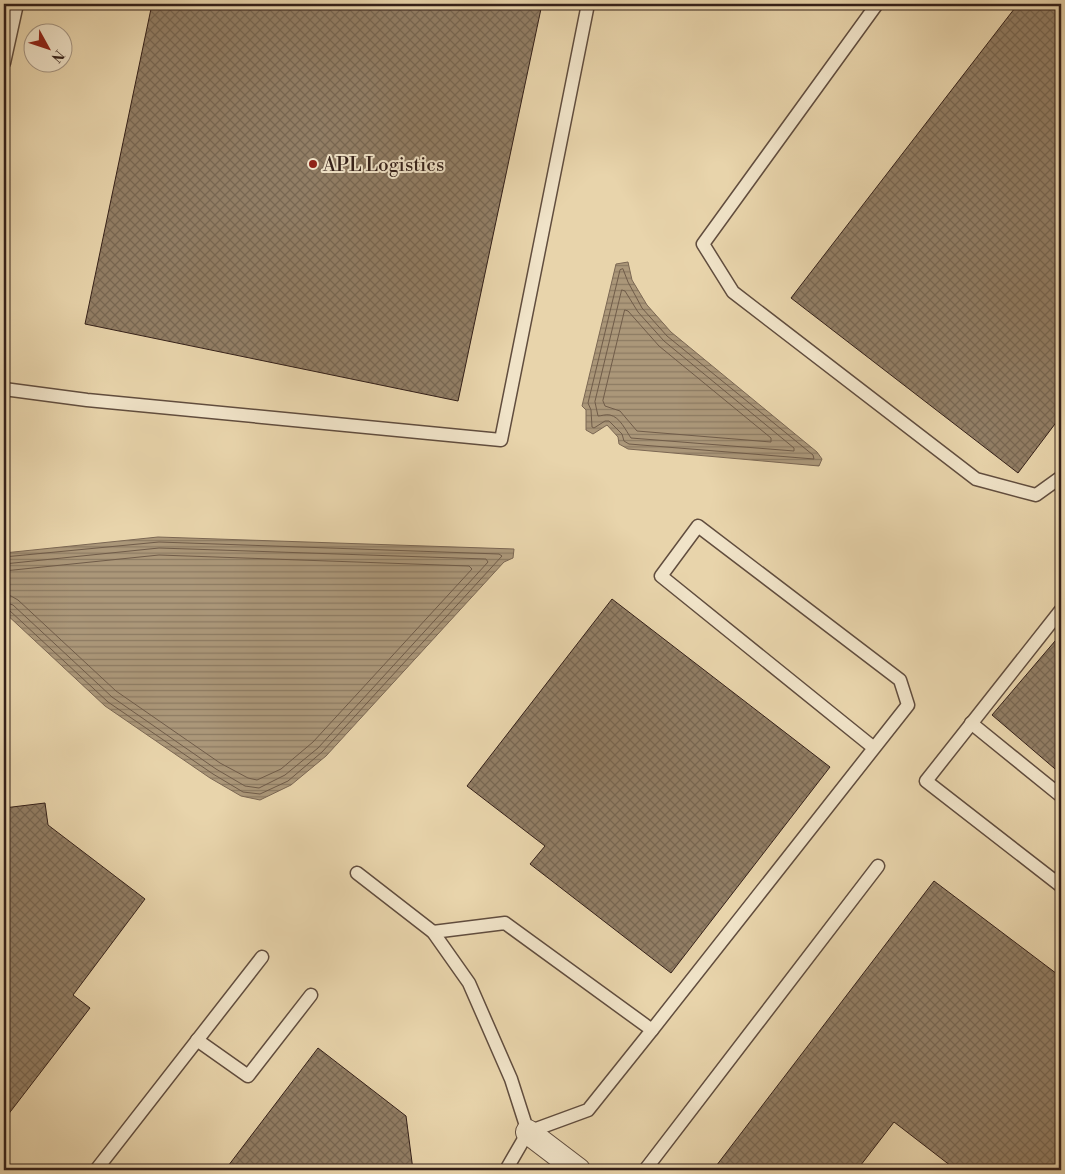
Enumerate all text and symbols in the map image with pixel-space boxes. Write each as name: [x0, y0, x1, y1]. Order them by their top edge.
north arrow: [22, 22, 72, 72]
text: N: [47, 46, 68, 66]
place label: APL Logistics: [322, 153, 444, 177]
marker: APL Logistics: [307, 158, 319, 170]

